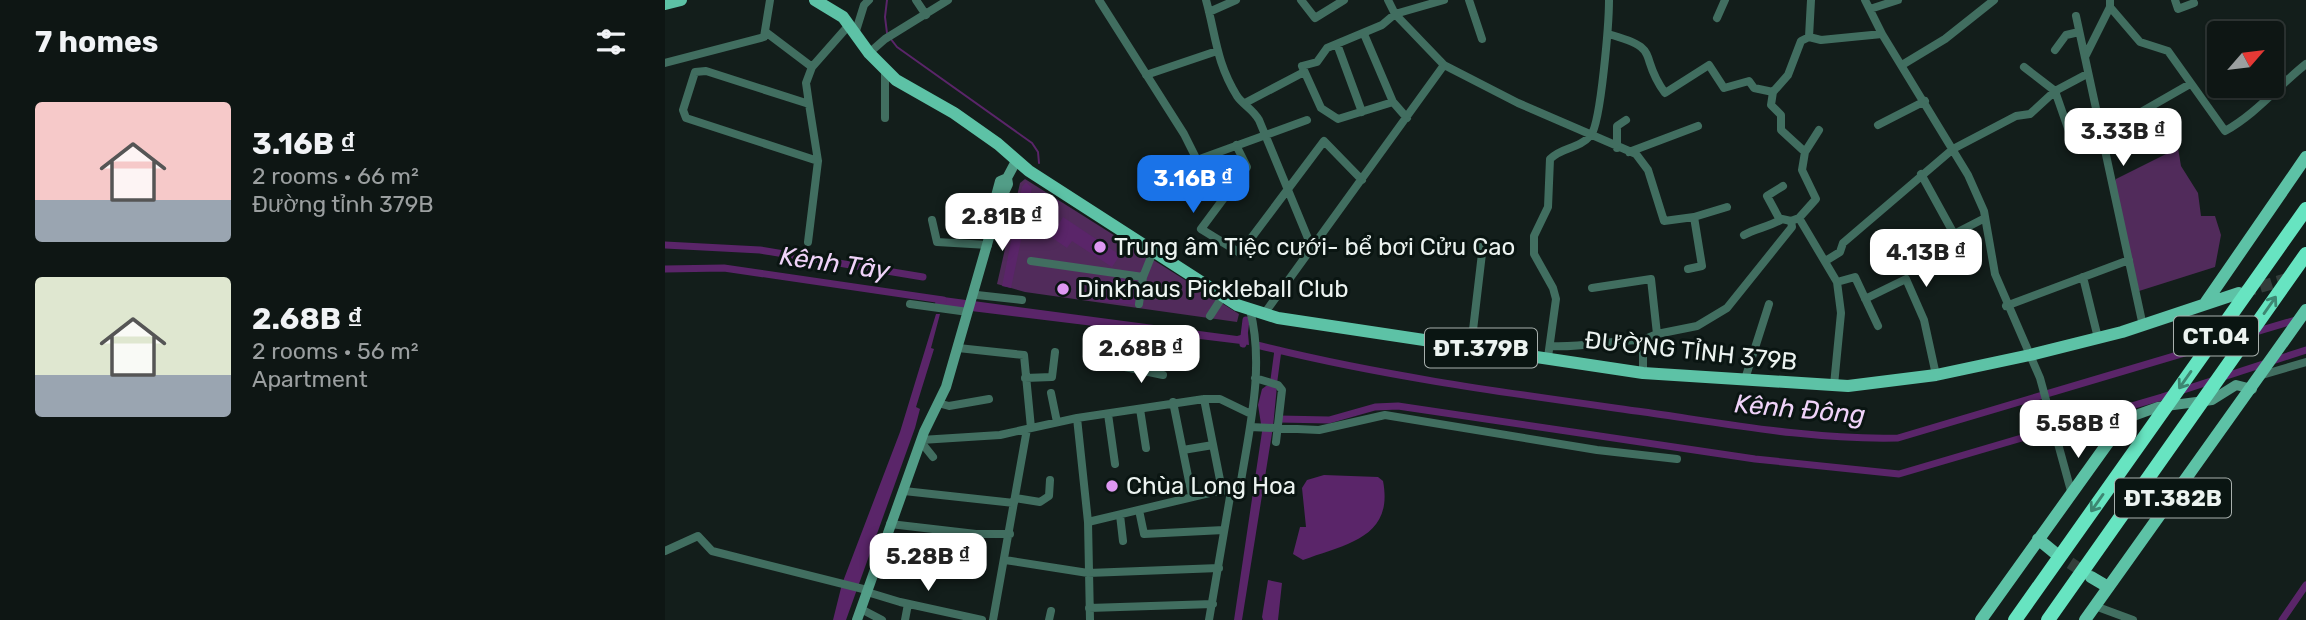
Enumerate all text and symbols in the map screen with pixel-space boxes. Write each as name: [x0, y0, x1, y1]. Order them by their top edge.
north arrow: [2207, 21, 2284, 98]
map controls: [2207, 21, 2284, 98]
icon: filters: [592, 23, 630, 61]
text: 7 homes: [35, 24, 158, 60]
pin: 3.33B ₫: [2058, 108, 2188, 168]
text: 3.33B ₫: [2081, 117, 2165, 145]
text: 3.16B ₫: [252, 126, 356, 162]
icon: home: [91, 130, 175, 214]
pin: 3.16B ₫: [1128, 156, 1258, 215]
text: 2 rooms · 66 m²: [252, 162, 419, 190]
text: 3.16B ₫: [1153, 164, 1233, 192]
text: Đường tỉnh 379B: [252, 190, 434, 218]
pin: 2.81B ₫: [937, 194, 1067, 253]
text: 2.81B ₫: [961, 202, 1043, 230]
pin: 4.13B ₫: [1861, 230, 1991, 289]
place label: Trung âm Tiệc cưới- bể bơi Cửu Cao: [1114, 233, 1515, 261]
text: 4.13B ₫: [1886, 238, 1966, 266]
marker: Trung âm Tiệc cưới- bể bơi Cửu Cao: [1092, 239, 1108, 255]
water label: Kênh Tây: [778, 240, 893, 287]
place label: Dinkhaus Pickleball Club: [1077, 275, 1348, 303]
marker: Dinkhaus Pickleball Club: [1055, 281, 1071, 297]
one-way arrow: [2263, 296, 2277, 315]
text: 2.68B ₫: [252, 301, 363, 337]
icon: home: [91, 305, 175, 389]
road number: CT.04: [2174, 316, 2258, 356]
street label: ĐƯỜNG TỈNH 379B: [1583, 325, 1799, 376]
pin: 2.68B ₫: [1076, 326, 1206, 385]
road number: ĐT.379B: [1425, 328, 1537, 368]
text: 2.68B ₫: [1099, 334, 1183, 362]
text: 2 rooms · 56 m²: [252, 337, 419, 365]
text: Apartment: [252, 365, 368, 393]
one-way arrow: [2178, 370, 2192, 389]
water label: Kênh Đông: [1733, 388, 1867, 431]
pin: 5.58B ₫: [2013, 400, 2143, 460]
text: 5.58B ₫: [2036, 409, 2120, 437]
place label: Chùa Long Hoa: [1126, 472, 1296, 500]
marker: Chùa Long Hoa: [1104, 478, 1120, 494]
road number: ĐT.382B: [2115, 478, 2231, 518]
one-way arrow: [2090, 493, 2104, 512]
pin: 5.28B ₫: [863, 534, 993, 593]
text: 5.28B ₫: [886, 542, 970, 570]

